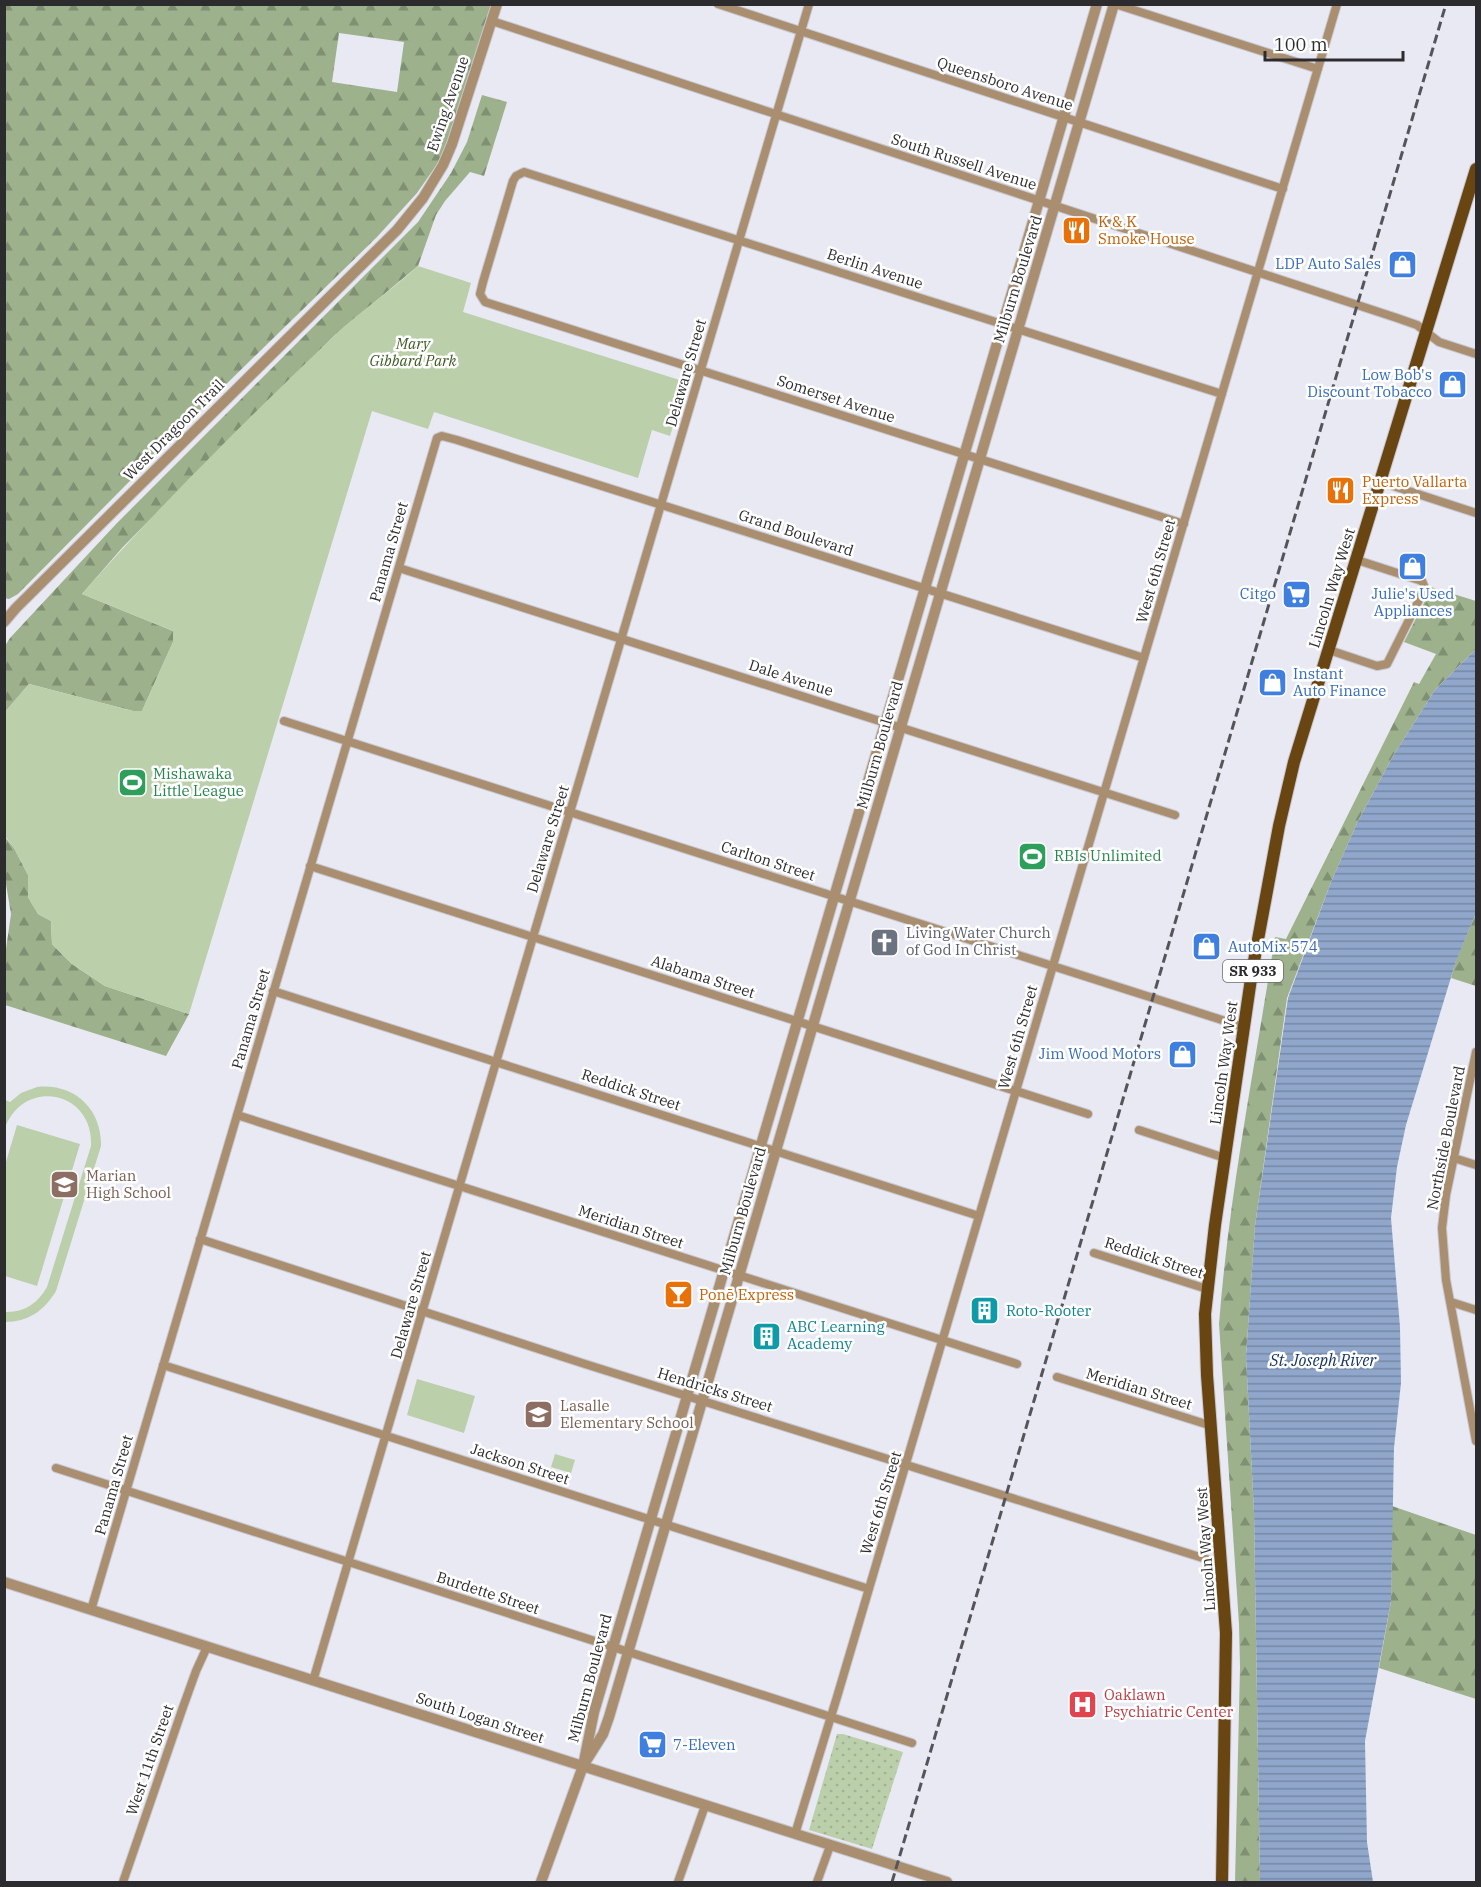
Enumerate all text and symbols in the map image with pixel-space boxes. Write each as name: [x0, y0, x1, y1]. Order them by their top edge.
scale bar: [1265, 24, 1403, 62]
text: 100 m: [1274, 33, 1328, 56]
street label: Queensboro Avenue: [935, 53, 1076, 114]
street label: Ewing Avenue: [422, 54, 473, 154]
street label: South Russell Avenue: [889, 129, 1039, 194]
place label: K & K Smoke House: [1098, 212, 1195, 248]
street label: Milburn Boulevard: [989, 213, 1046, 345]
restaurant icon: K & K Smoke House: [1061, 215, 1093, 247]
street label: Berlin Avenue: [825, 244, 926, 293]
shop icon: LDP Auto Sales: [1386, 248, 1418, 280]
place label: LDP Auto Sales: [1275, 254, 1381, 273]
street label: Delaware Street: [661, 317, 710, 429]
park label: Mary Gibbard Park: [369, 334, 457, 370]
place label: Low Bob's Discount Tobacco: [1307, 365, 1432, 401]
shop icon: Low Bob's Discount Tobacco: [1437, 368, 1469, 400]
street label: Somerset Avenue: [775, 370, 898, 427]
street label: West Dragoon Trail: [119, 375, 228, 484]
place label: Puerto Vallarta Express: [1362, 472, 1467, 508]
restaurant icon: Puerto Vallarta Express: [1325, 475, 1357, 507]
street label: Panama Street: [365, 500, 412, 604]
street label: Grand Boulevard: [736, 505, 856, 560]
street label: West 6th Street: [1132, 517, 1179, 625]
street label: Lincoln Way West: [1304, 526, 1359, 650]
shop icon: Julie's Used Appliances: [1397, 551, 1429, 583]
supermarket icon: Citgo: [1281, 578, 1313, 610]
place label: Citgo: [1240, 584, 1276, 603]
place label: Julie's Used Appliances: [1372, 584, 1454, 620]
street label: Dale Avenue: [747, 655, 836, 700]
place label: Instant Auto Finance: [1293, 664, 1386, 700]
shop icon: Instant Auto Finance: [1256, 667, 1288, 699]
street label: Milburn Boulevard: [852, 679, 907, 811]
place label: Mishawaka Little League: [153, 764, 244, 800]
sports icon: Mishawaka Little League: [116, 767, 148, 799]
street label: Delaware Street: [522, 783, 573, 895]
street label: Carlton Street: [719, 836, 818, 885]
sports icon: RBIs Unlimited: [1017, 840, 1049, 872]
place label: RBIs Unlimited: [1054, 846, 1162, 865]
place label: Living Water Church of God In Christ: [906, 923, 1051, 959]
church icon: Living Water Church of God In Christ: [869, 926, 901, 958]
shop icon: AutoMix 574: [1191, 931, 1223, 963]
place label: AutoMix 574: [1228, 937, 1318, 956]
street label: Alabama Street: [649, 951, 757, 1002]
road number: SR 933: [1223, 960, 1283, 982]
street label: Panama Street: [227, 967, 274, 1071]
street label: West 6th Street: [994, 983, 1041, 1091]
street label: Lincoln Way West: [1205, 1000, 1242, 1126]
shop icon: Jim Wood Motors: [1166, 1038, 1198, 1070]
place label: Jim Wood Motors: [1039, 1044, 1161, 1063]
street label: Northside Boulevard: [1422, 1064, 1469, 1212]
street label: Reddick Street: [579, 1065, 683, 1114]
street label: Milburn Boulevard: [715, 1145, 770, 1277]
place label: Marian High School: [86, 1166, 171, 1202]
school or university icon: Marian High School: [49, 1169, 81, 1201]
street label: Meridian Street: [576, 1201, 686, 1253]
street label: Reddick Street: [1102, 1233, 1206, 1282]
street label: Delaware Street: [386, 1249, 435, 1361]
bar icon: Ponē Express: [662, 1279, 694, 1311]
place label: Ponē Express: [699, 1285, 794, 1304]
building icon: Roto-Rooter: [969, 1295, 1001, 1327]
place label: Roto-Rooter: [1006, 1301, 1092, 1320]
place label: ABC Learning Academy: [787, 1317, 885, 1353]
building icon: ABC Learning Academy: [750, 1320, 782, 1352]
water label: St. Joseph River: [1269, 1350, 1377, 1370]
street label: Hendricks Street: [655, 1363, 775, 1416]
street label: Meridian Street: [1084, 1363, 1194, 1414]
place label: Lasalle Elementary School: [560, 1396, 694, 1432]
school or university icon: Lasalle Elementary School: [523, 1399, 555, 1431]
street label: Panama Street: [90, 1433, 137, 1537]
street label: Jackson Street: [468, 1439, 572, 1488]
street label: West 6th Street: [856, 1449, 905, 1557]
street label: Lincoln Way West: [1192, 1486, 1219, 1612]
street label: Burdette Street: [434, 1567, 542, 1618]
street label: Milburn Boulevard: [563, 1611, 616, 1744]
place label: Oaklawn Psychiatric Center: [1104, 1685, 1233, 1721]
street label: South Logan Street: [414, 1688, 547, 1747]
hospital icon: Oaklawn Psychiatric Center: [1067, 1688, 1099, 1720]
street label: West 11th Street: [122, 1702, 177, 1818]
supermarket icon: 7-Eleven: [636, 1729, 668, 1761]
place label: 7-Eleven: [673, 1735, 736, 1754]

